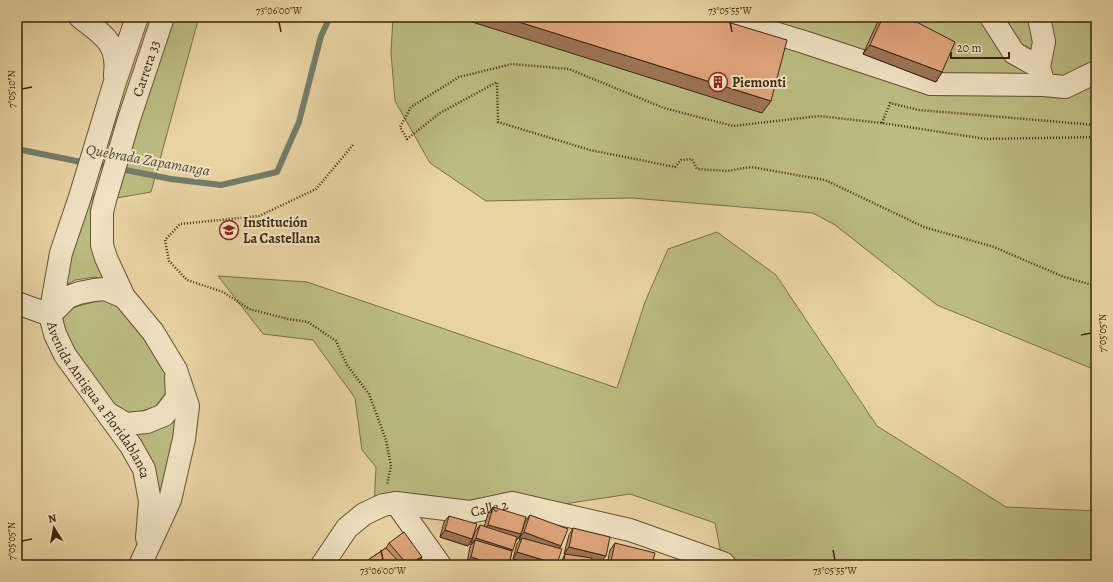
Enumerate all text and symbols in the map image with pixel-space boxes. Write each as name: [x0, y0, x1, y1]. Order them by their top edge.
text: 73°06'00"W: [256, 4, 303, 17]
text: 73°05'55"W: [708, 4, 753, 17]
scale bar: [951, 34, 1009, 60]
street label: Carrera 33: [128, 38, 165, 99]
text: 20 m: [957, 40, 981, 56]
text: 7°05'10"N: [5, 70, 18, 108]
building icon: Piemonti: [707, 71, 729, 93]
place label: Piemonti: [732, 73, 786, 92]
water label: Quebrada Zapamanga: [84, 139, 212, 181]
place label: Institución La Castellana: [243, 213, 321, 248]
school or university icon: Institución La Castellana: [218, 219, 240, 241]
text: 7°05'05"N: [1096, 314, 1109, 352]
street label: Avenida Antigua a Floridablanca: [42, 319, 155, 481]
street label: Calle 2: [469, 495, 510, 522]
north arrow: [34, 508, 74, 548]
text: N: [47, 511, 58, 527]
text: 7°05'05"N: [5, 522, 18, 560]
text: 73°06'00"W: [360, 564, 407, 577]
text: 73°05'55"W: [813, 564, 858, 577]

